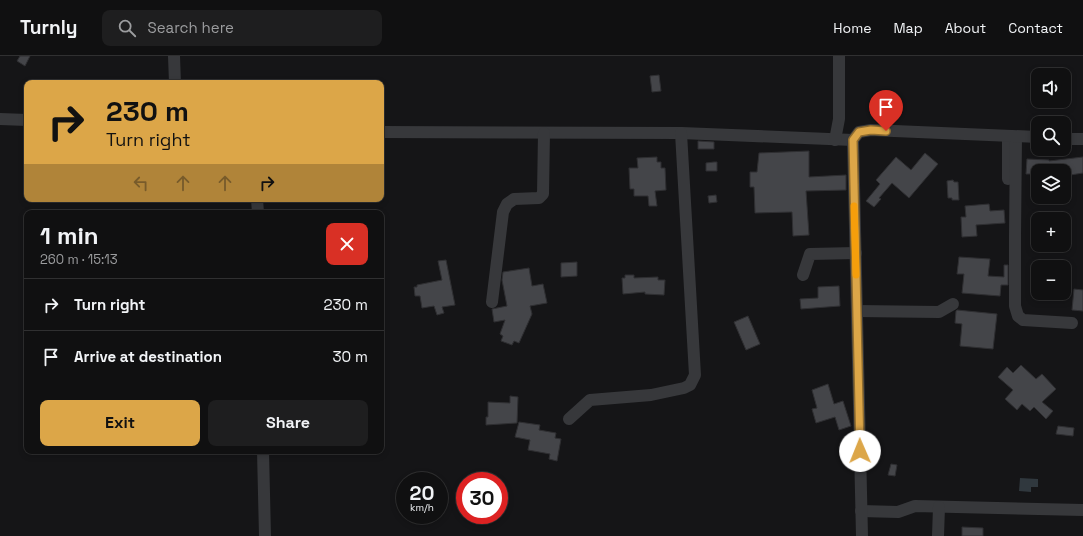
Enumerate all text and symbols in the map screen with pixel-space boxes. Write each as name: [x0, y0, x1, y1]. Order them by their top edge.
search box: [102, 10, 382, 46]
text: Turnly: [20, 15, 78, 40]
icon: search: [116, 17, 138, 39]
text: Search here: [148, 18, 234, 37]
text: Home: [833, 19, 871, 37]
text: Map: [893, 19, 923, 37]
text: About: [945, 19, 986, 37]
text: Contact: [1008, 19, 1063, 37]
map controls: [1031, 68, 1071, 300]
button: sound: [1031, 68, 1071, 108]
pin: [869, 90, 903, 131]
text: 230 m: [106, 93, 189, 129]
icon: right: [40, 96, 92, 148]
icon: arrive: [875, 96, 897, 118]
button: search: [1031, 116, 1071, 156]
text: Turn right: [106, 128, 190, 151]
button: layers: [1031, 164, 1071, 204]
icon: left: [130, 172, 152, 194]
icon: ahead: [172, 172, 194, 194]
icon: ahead: [214, 172, 236, 194]
icon: right: [256, 172, 278, 194]
button: +: [1031, 212, 1071, 252]
text: 1 min: [40, 220, 99, 251]
button: close: [326, 223, 368, 265]
text: 260 m · 15:13: [40, 251, 118, 268]
button: −: [1031, 260, 1071, 300]
icon: right: [40, 294, 62, 316]
text: Turn right: [74, 295, 145, 314]
text: 230 m: [324, 295, 368, 314]
icon: arrive: [40, 346, 62, 368]
text: Arrive at destination: [74, 347, 222, 366]
text: 30 m: [333, 347, 368, 366]
button: Exit: [40, 400, 200, 446]
button: Share: [208, 400, 368, 446]
position arrow: [839, 430, 881, 472]
speed limit sign: 30: [456, 472, 508, 524]
text: 20: [410, 480, 434, 506]
text: km/h: [410, 501, 434, 514]

